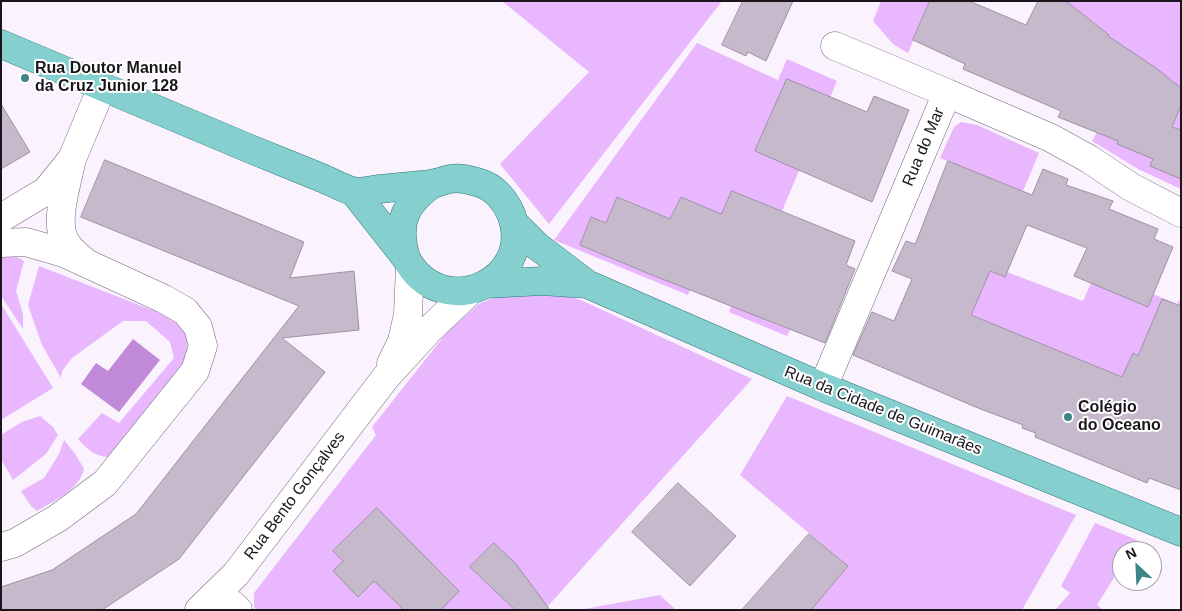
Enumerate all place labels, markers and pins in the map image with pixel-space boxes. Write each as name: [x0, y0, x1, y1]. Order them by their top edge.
place label: Rua Doutor Manuel da Cruz Junior 128: [35, 59, 182, 97]
marker: Rua Doutor Manuel da Cruz Junior 128: [19, 72, 31, 84]
place label: Colégio do Oceano: [1078, 398, 1161, 436]
marker: Colégio do Oceano: [1062, 411, 1074, 423]

